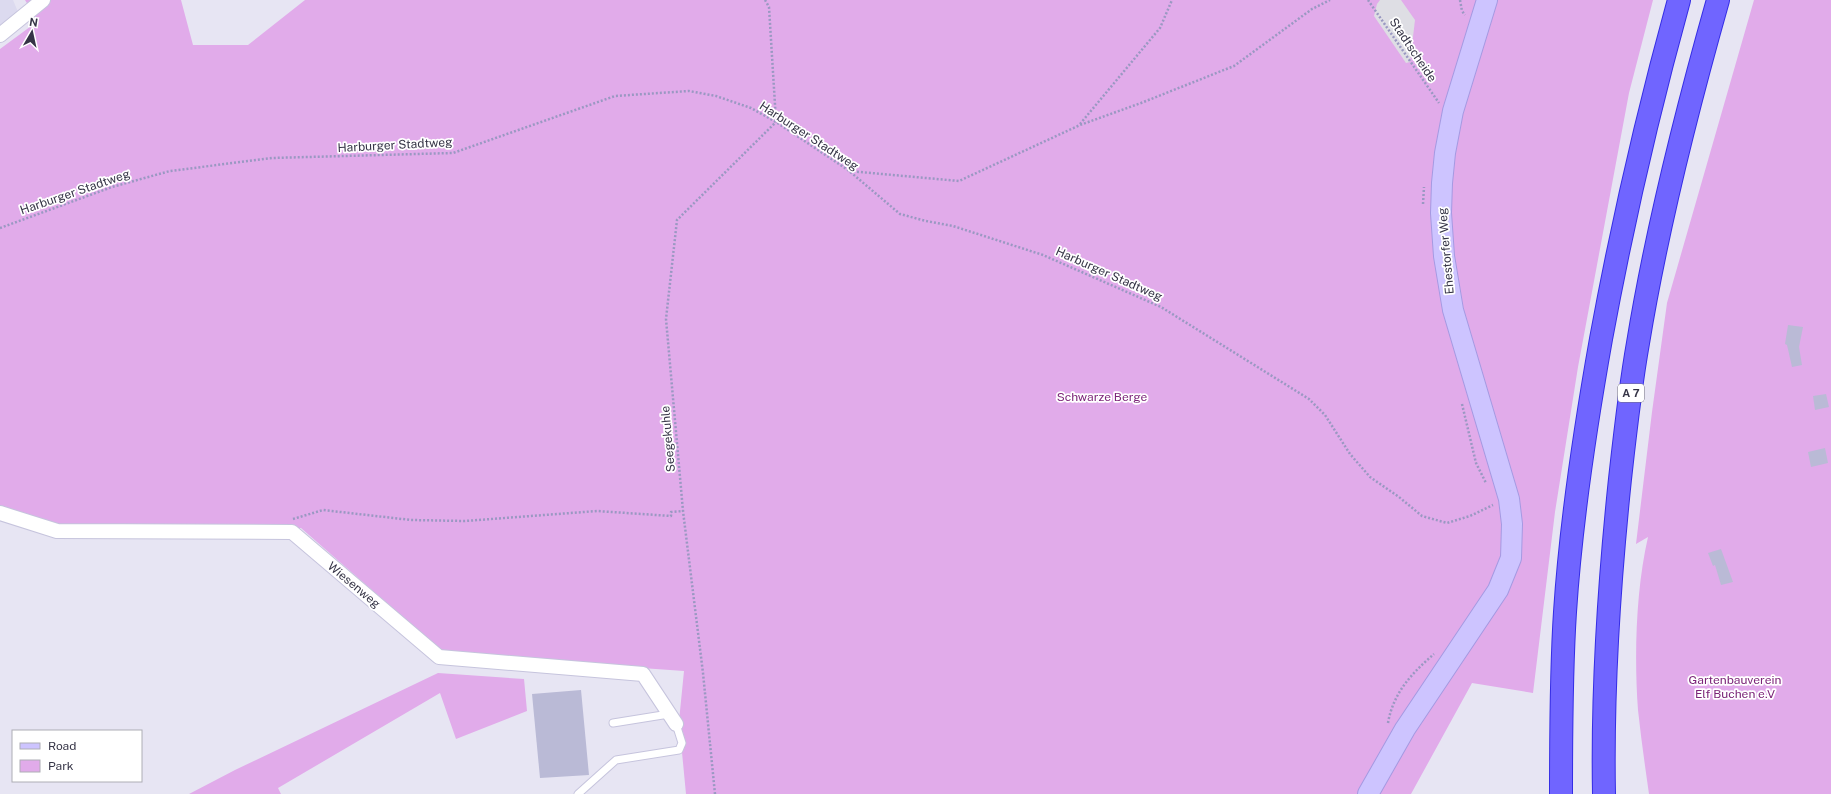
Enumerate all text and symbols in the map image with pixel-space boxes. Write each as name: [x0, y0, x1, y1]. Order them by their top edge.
north arrow: [12, 12, 52, 52]
street label: Stadtscheide: [1386, 15, 1440, 85]
text: N: [28, 16, 39, 29]
street label: Harburger Stadtweg: [757, 99, 861, 173]
street label: Harburger Stadtweg: [337, 135, 453, 155]
street label: Harburger Stadtweg: [18, 167, 132, 217]
street label: Ehestorfer Weg: [1435, 207, 1457, 295]
street label: Harburger Stadtweg: [1054, 244, 1164, 304]
road number: A 7: [1618, 384, 1644, 402]
park label: Schwarze Berge: [1057, 390, 1148, 404]
street label: Seegekuhle: [658, 405, 678, 473]
street label: Wiesenweg: [325, 559, 383, 611]
park label: Gartenbauverein Elf Buchen e.V: [1689, 673, 1782, 701]
legend: [12, 730, 142, 782]
text: Road: [48, 739, 76, 753]
text: Park: [48, 759, 74, 773]

